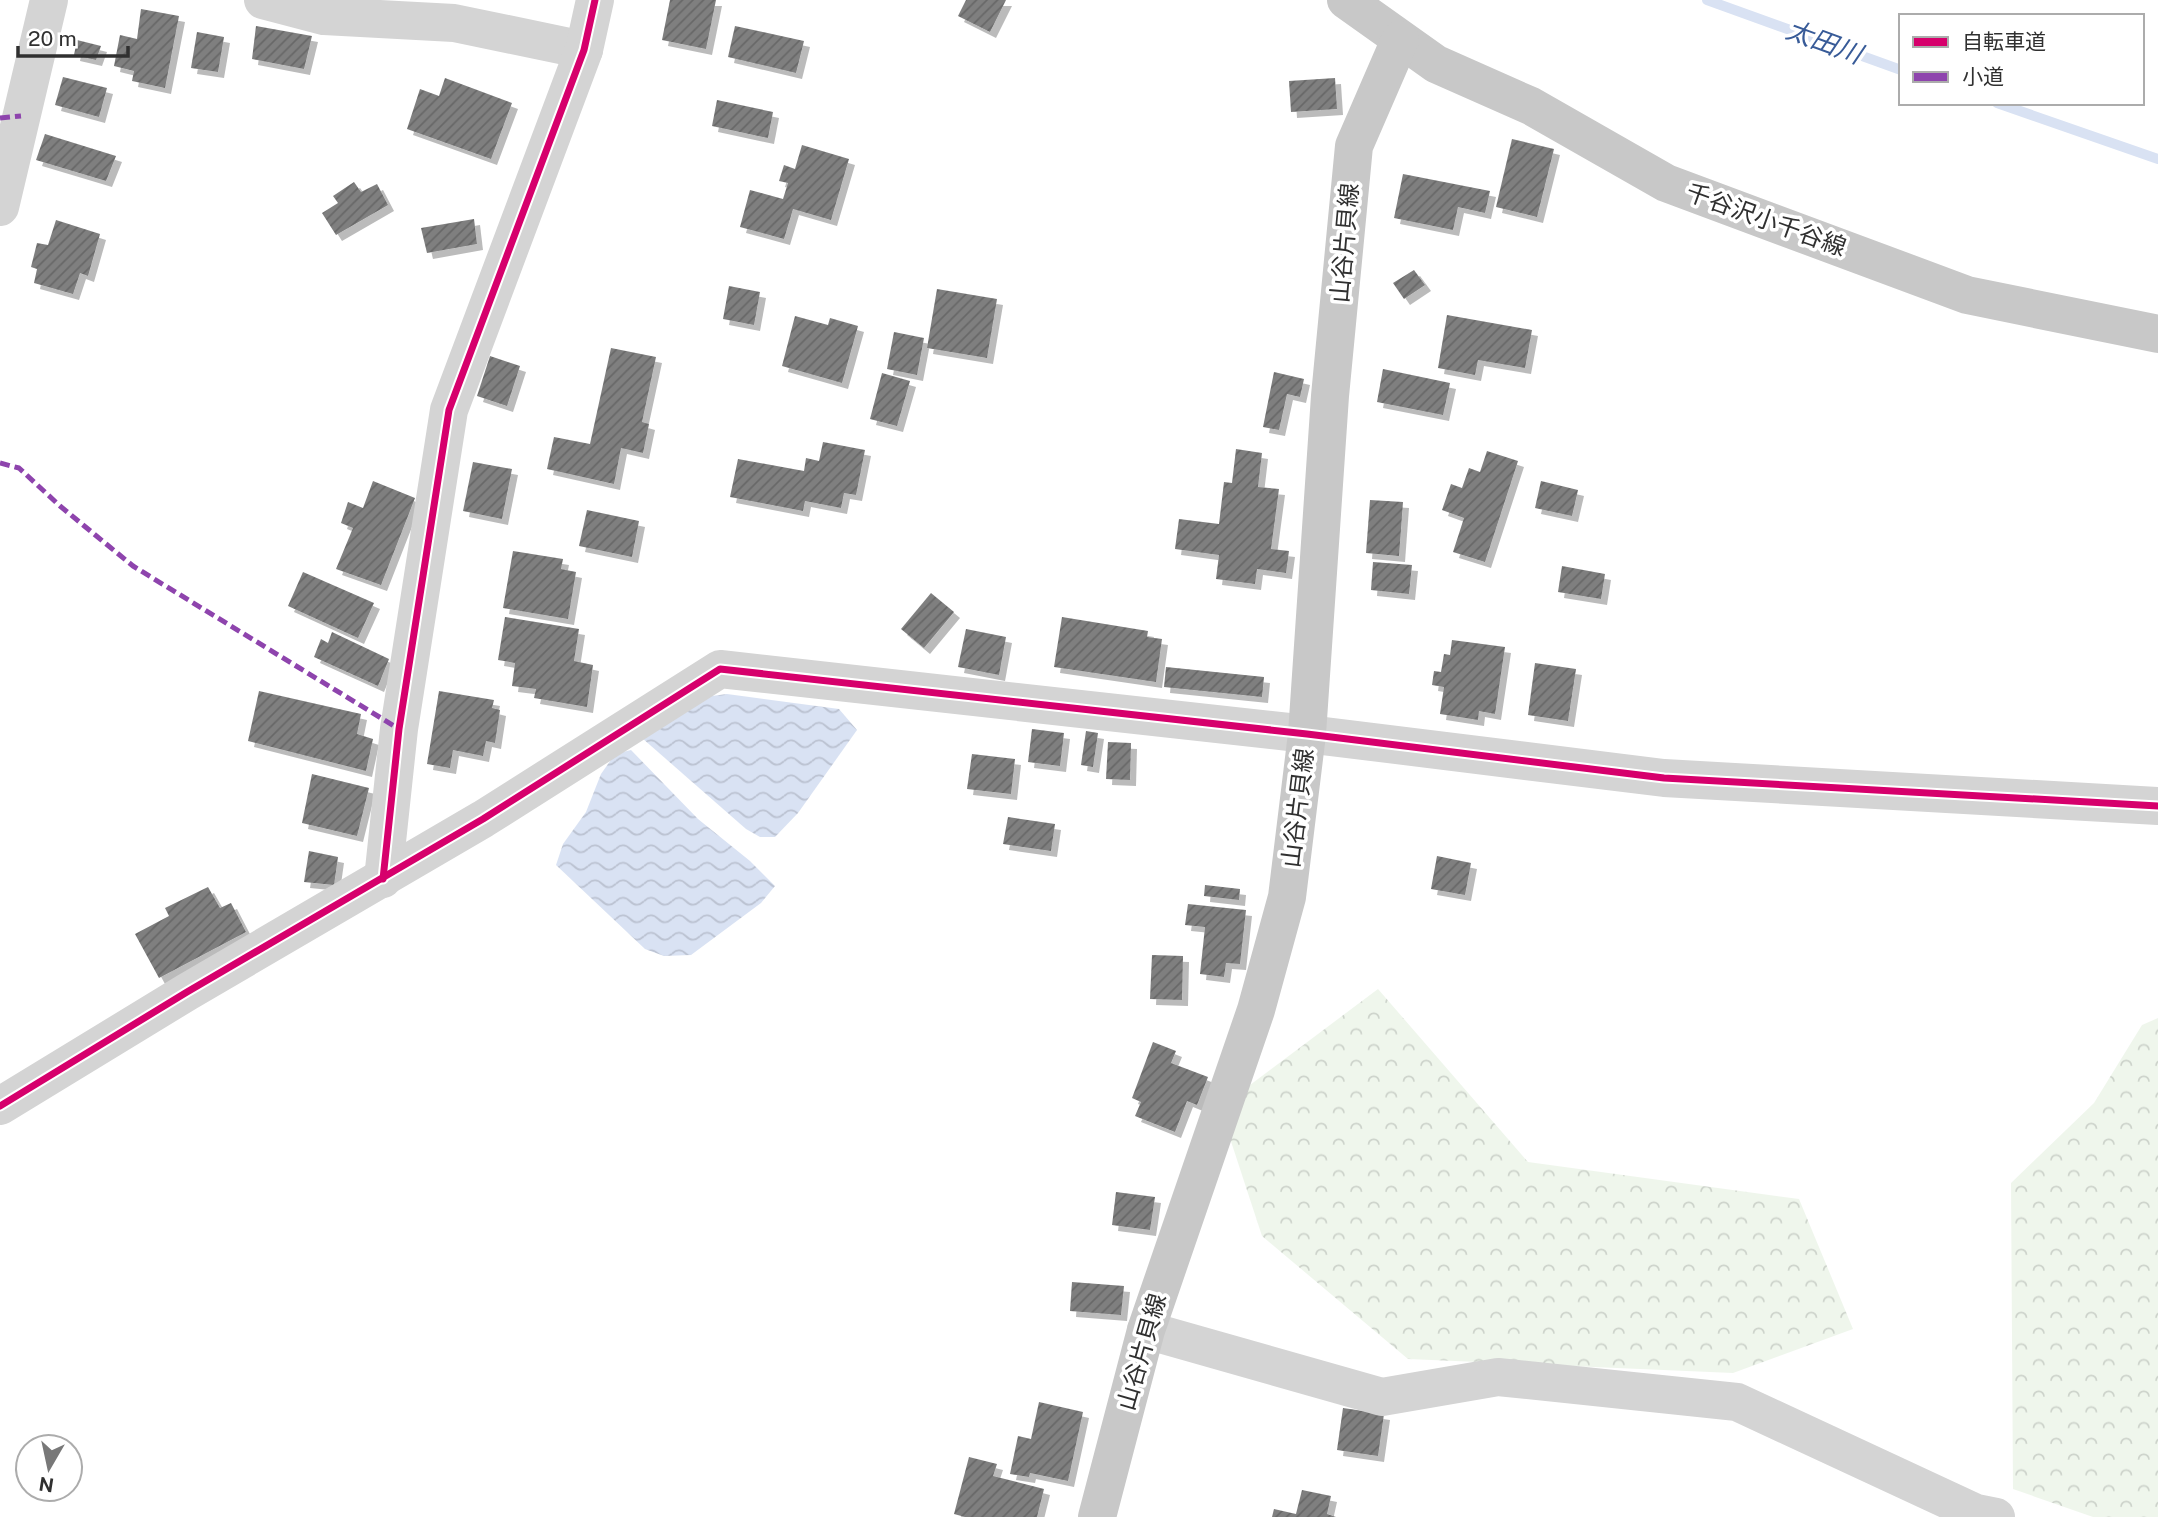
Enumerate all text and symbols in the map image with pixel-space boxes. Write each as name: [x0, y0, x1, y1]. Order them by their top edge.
scale bar: [18, 14, 128, 58]
water label: 太田川: [1782, 14, 1869, 70]
legend: [1899, 14, 2144, 105]
text: 20 m: [28, 26, 77, 51]
text: 自転車道: [1962, 29, 2046, 54]
text: 小道: [1962, 64, 2004, 89]
street label: 千谷沢小千谷線: [1683, 177, 1850, 261]
street label: 山谷片貝線: [1325, 182, 1363, 304]
street label: 山谷片貝線: [1276, 747, 1318, 869]
street label: 山谷片貝線: [1111, 1290, 1171, 1413]
north arrow: [14, 1433, 84, 1503]
text: N: [37, 1473, 55, 1497]

